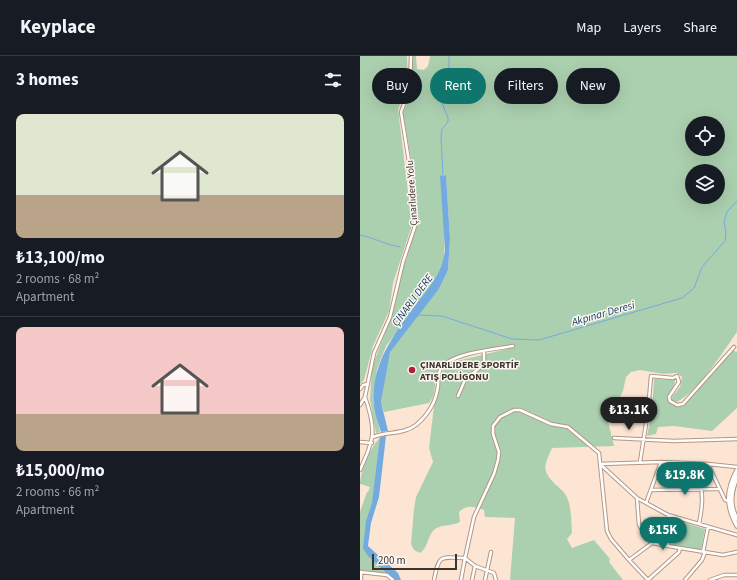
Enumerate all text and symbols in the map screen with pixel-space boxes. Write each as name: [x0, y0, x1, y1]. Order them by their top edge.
text: Keyplace: [20, 14, 96, 41]
text: Map: [576, 18, 601, 38]
text: Layers: [623, 18, 661, 38]
text: Share: [683, 18, 717, 38]
text: 3 homes: [16, 68, 78, 92]
chip: Buy: [372, 68, 422, 104]
chip: Rent: [430, 68, 486, 104]
chip: Filters: [494, 68, 558, 104]
chip: New: [566, 68, 620, 104]
icon: filters: [322, 69, 344, 91]
map controls: [685, 116, 725, 204]
button: locate: [685, 116, 725, 156]
icon: home: [144, 140, 216, 212]
street label: Çınarlıdere Yolu: [403, 160, 421, 226]
button: layers: [685, 164, 725, 204]
text: ₺13,100/mo: [16, 246, 105, 270]
text: 2 rooms · 68 m²: [16, 270, 99, 288]
water label: ÇINARLI DERE: [388, 271, 437, 329]
text: Apartment: [16, 288, 74, 306]
water label: Akpınar Deresi: [569, 297, 637, 330]
icon: home: [144, 353, 216, 425]
place label: ÇINARLIDERE SPORTİF ATIŞ POLİGONU: [419, 358, 519, 384]
marker: ÇINARLIDERE SPORTİF ATIŞ POLİGONU: [407, 365, 417, 375]
pin: ₺13.1K: [596, 397, 662, 431]
text: ₺13.1K: [609, 401, 649, 419]
text: ₺15,000/mo: [16, 459, 105, 483]
pin: ₺19.8K: [652, 462, 718, 496]
text: ₺19.8K: [665, 466, 705, 484]
text: 2 rooms · 66 m²: [16, 483, 99, 501]
text: Apartment: [16, 501, 74, 519]
pin: ₺15K: [639, 517, 687, 551]
text: ₺15K: [649, 521, 677, 539]
scale bar: [372, 552, 457, 571]
text: 200 m: [378, 553, 406, 568]

